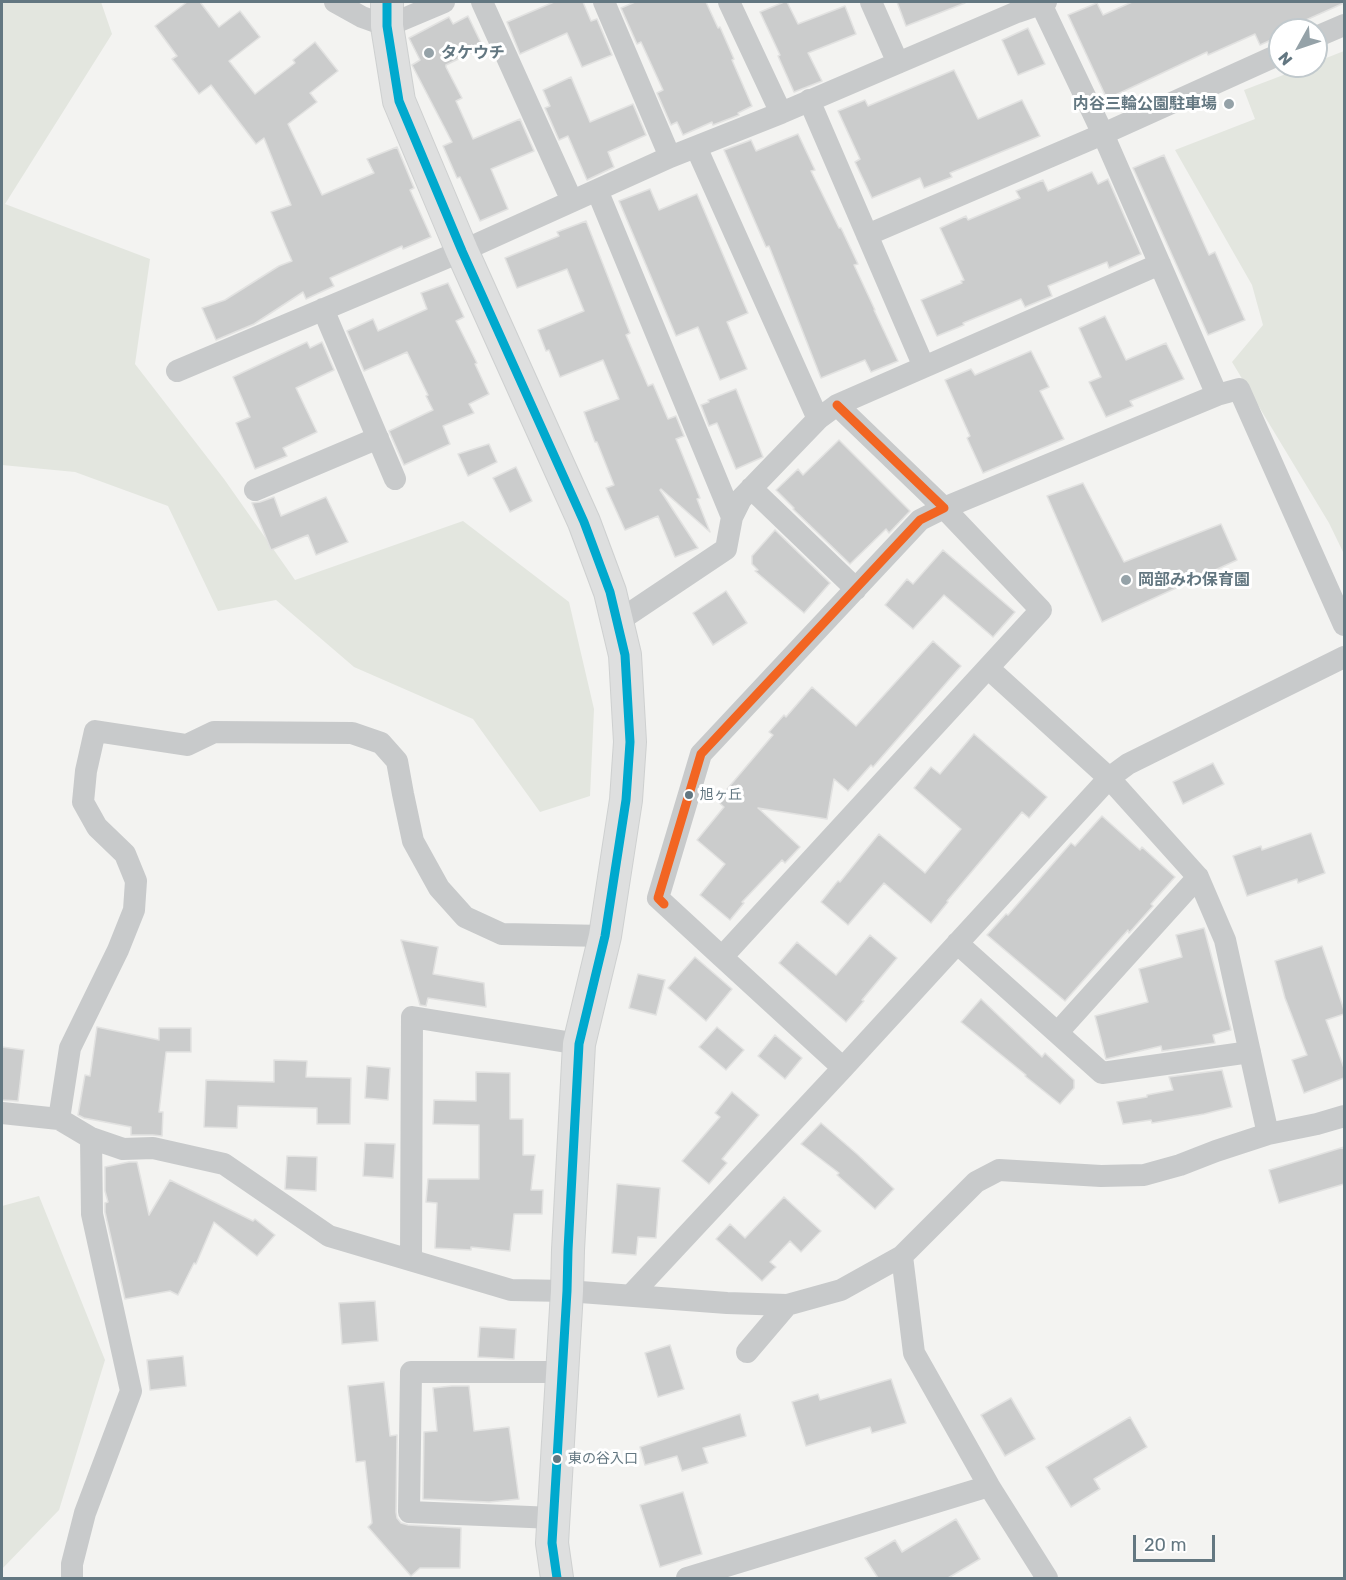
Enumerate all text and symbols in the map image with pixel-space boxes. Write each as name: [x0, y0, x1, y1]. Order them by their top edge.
north arrow: [1268, 18, 1328, 78]
place label: タケウチ: [441, 43, 505, 63]
marker: タケウチ: [422, 46, 436, 60]
text: N: [1274, 48, 1296, 69]
place label: 内谷三輪公園駐車場: [1073, 94, 1217, 114]
marker: 内谷三輪公園駐車場: [1222, 97, 1236, 111]
place label: 岡部みわ保育園: [1138, 570, 1250, 590]
marker: 岡部みわ保育園: [1119, 573, 1133, 587]
place label: 旭ヶ丘: [700, 787, 742, 803]
marker: 旭ヶ丘: [683, 789, 695, 801]
place label: 東の谷入口: [568, 1451, 638, 1467]
marker: 東の谷入口: [551, 1453, 563, 1465]
scale bar: [1136, 1523, 1218, 1561]
text: 20 m: [1144, 1534, 1186, 1556]

